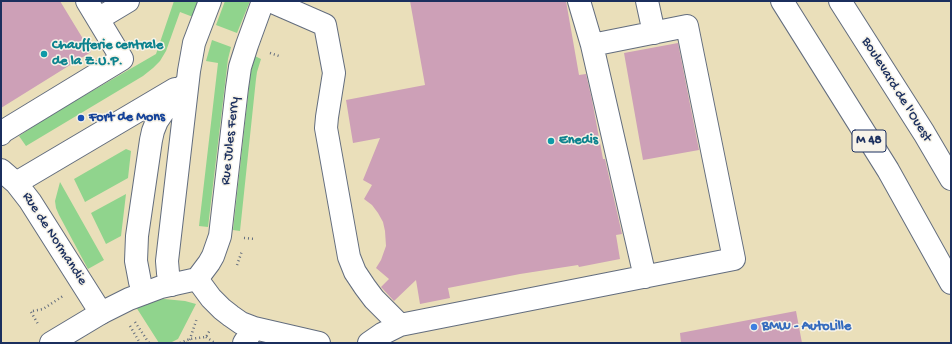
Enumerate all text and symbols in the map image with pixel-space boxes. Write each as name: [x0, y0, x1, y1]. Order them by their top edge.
street label: Boulevard de l'Ouest: [857, 35, 935, 145]
place label: Chaufferie centrale de la Z.U.P.: [52, 38, 163, 70]
marker: Chaufferie centrale de la Z.U.P.: [39, 49, 49, 59]
street label: Rue Jules Ferry: [218, 96, 244, 186]
place label: Fort de Mons: [89, 110, 165, 126]
marker: Fort de Mons: [76, 113, 86, 123]
road number: M 48: [852, 130, 886, 152]
place label: Enedis: [559, 133, 598, 149]
marker: Enedis: [546, 136, 556, 146]
street label: Rue de Normandie: [18, 189, 90, 289]
place label: BMW - AutoLille: [762, 319, 851, 335]
marker: BMW - AutoLille: [749, 322, 759, 332]

